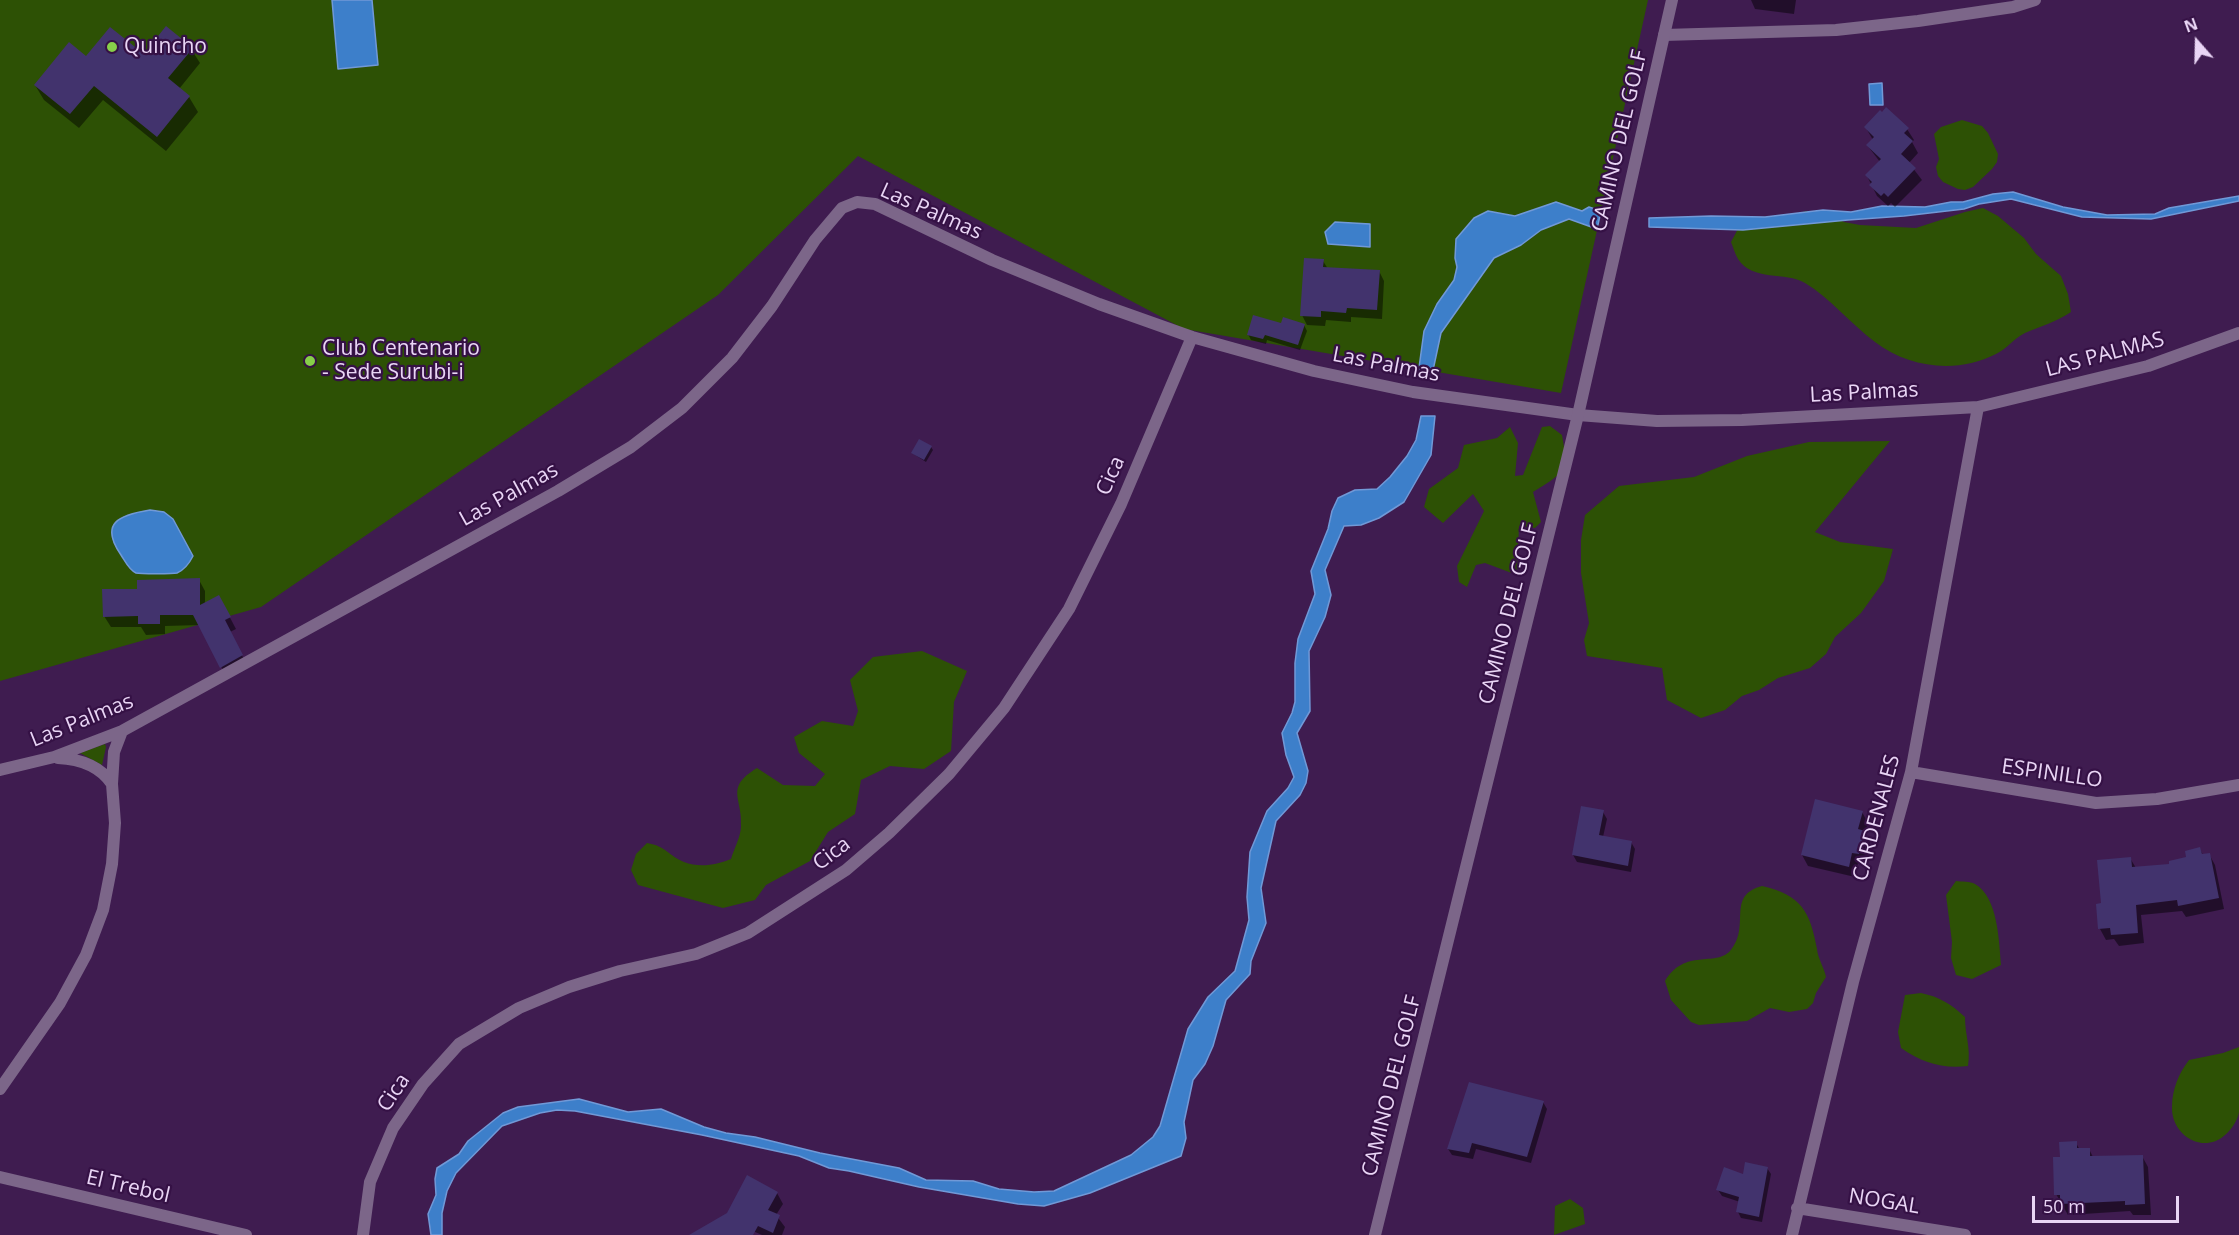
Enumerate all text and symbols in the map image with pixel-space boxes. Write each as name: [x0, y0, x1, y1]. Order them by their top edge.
north arrow: [2167, 12, 2227, 72]
text: N: [2181, 13, 2201, 38]
place label: Quincho: [124, 34, 207, 60]
marker: Quincho: [105, 40, 119, 54]
street label: CAMINO DEL GOLF: [1587, 48, 1653, 234]
street label: Las Palmas: [876, 178, 986, 246]
street label: LAS PALMAS: [2043, 327, 2167, 383]
place label: Club Centenario - Sede Surubi-i: [322, 336, 480, 386]
street label: Las Palmas: [1330, 342, 1442, 388]
marker: Club Centenario - Sede Surubi-i: [303, 354, 317, 368]
street label: Las Palmas: [1809, 378, 1919, 408]
street label: Cica: [1091, 452, 1131, 500]
street label: Las Palmas: [455, 458, 563, 532]
street label: CAMINO DEL GOLF: [1474, 521, 1544, 707]
street label: Las Palmas: [27, 689, 137, 753]
street label: CARDENALES: [1848, 752, 1906, 884]
street label: ESPINILLO: [2000, 754, 2104, 794]
street label: Cica: [808, 832, 856, 876]
street label: CAMINO DEL GOLF: [1357, 993, 1427, 1179]
street label: Cica: [372, 1069, 416, 1117]
street label: El Trebol: [84, 1165, 172, 1209]
street label: NOGAL: [1847, 1184, 1921, 1220]
scale bar: [2035, 1184, 2182, 1222]
text: 50 m: [2043, 1194, 2085, 1218]

